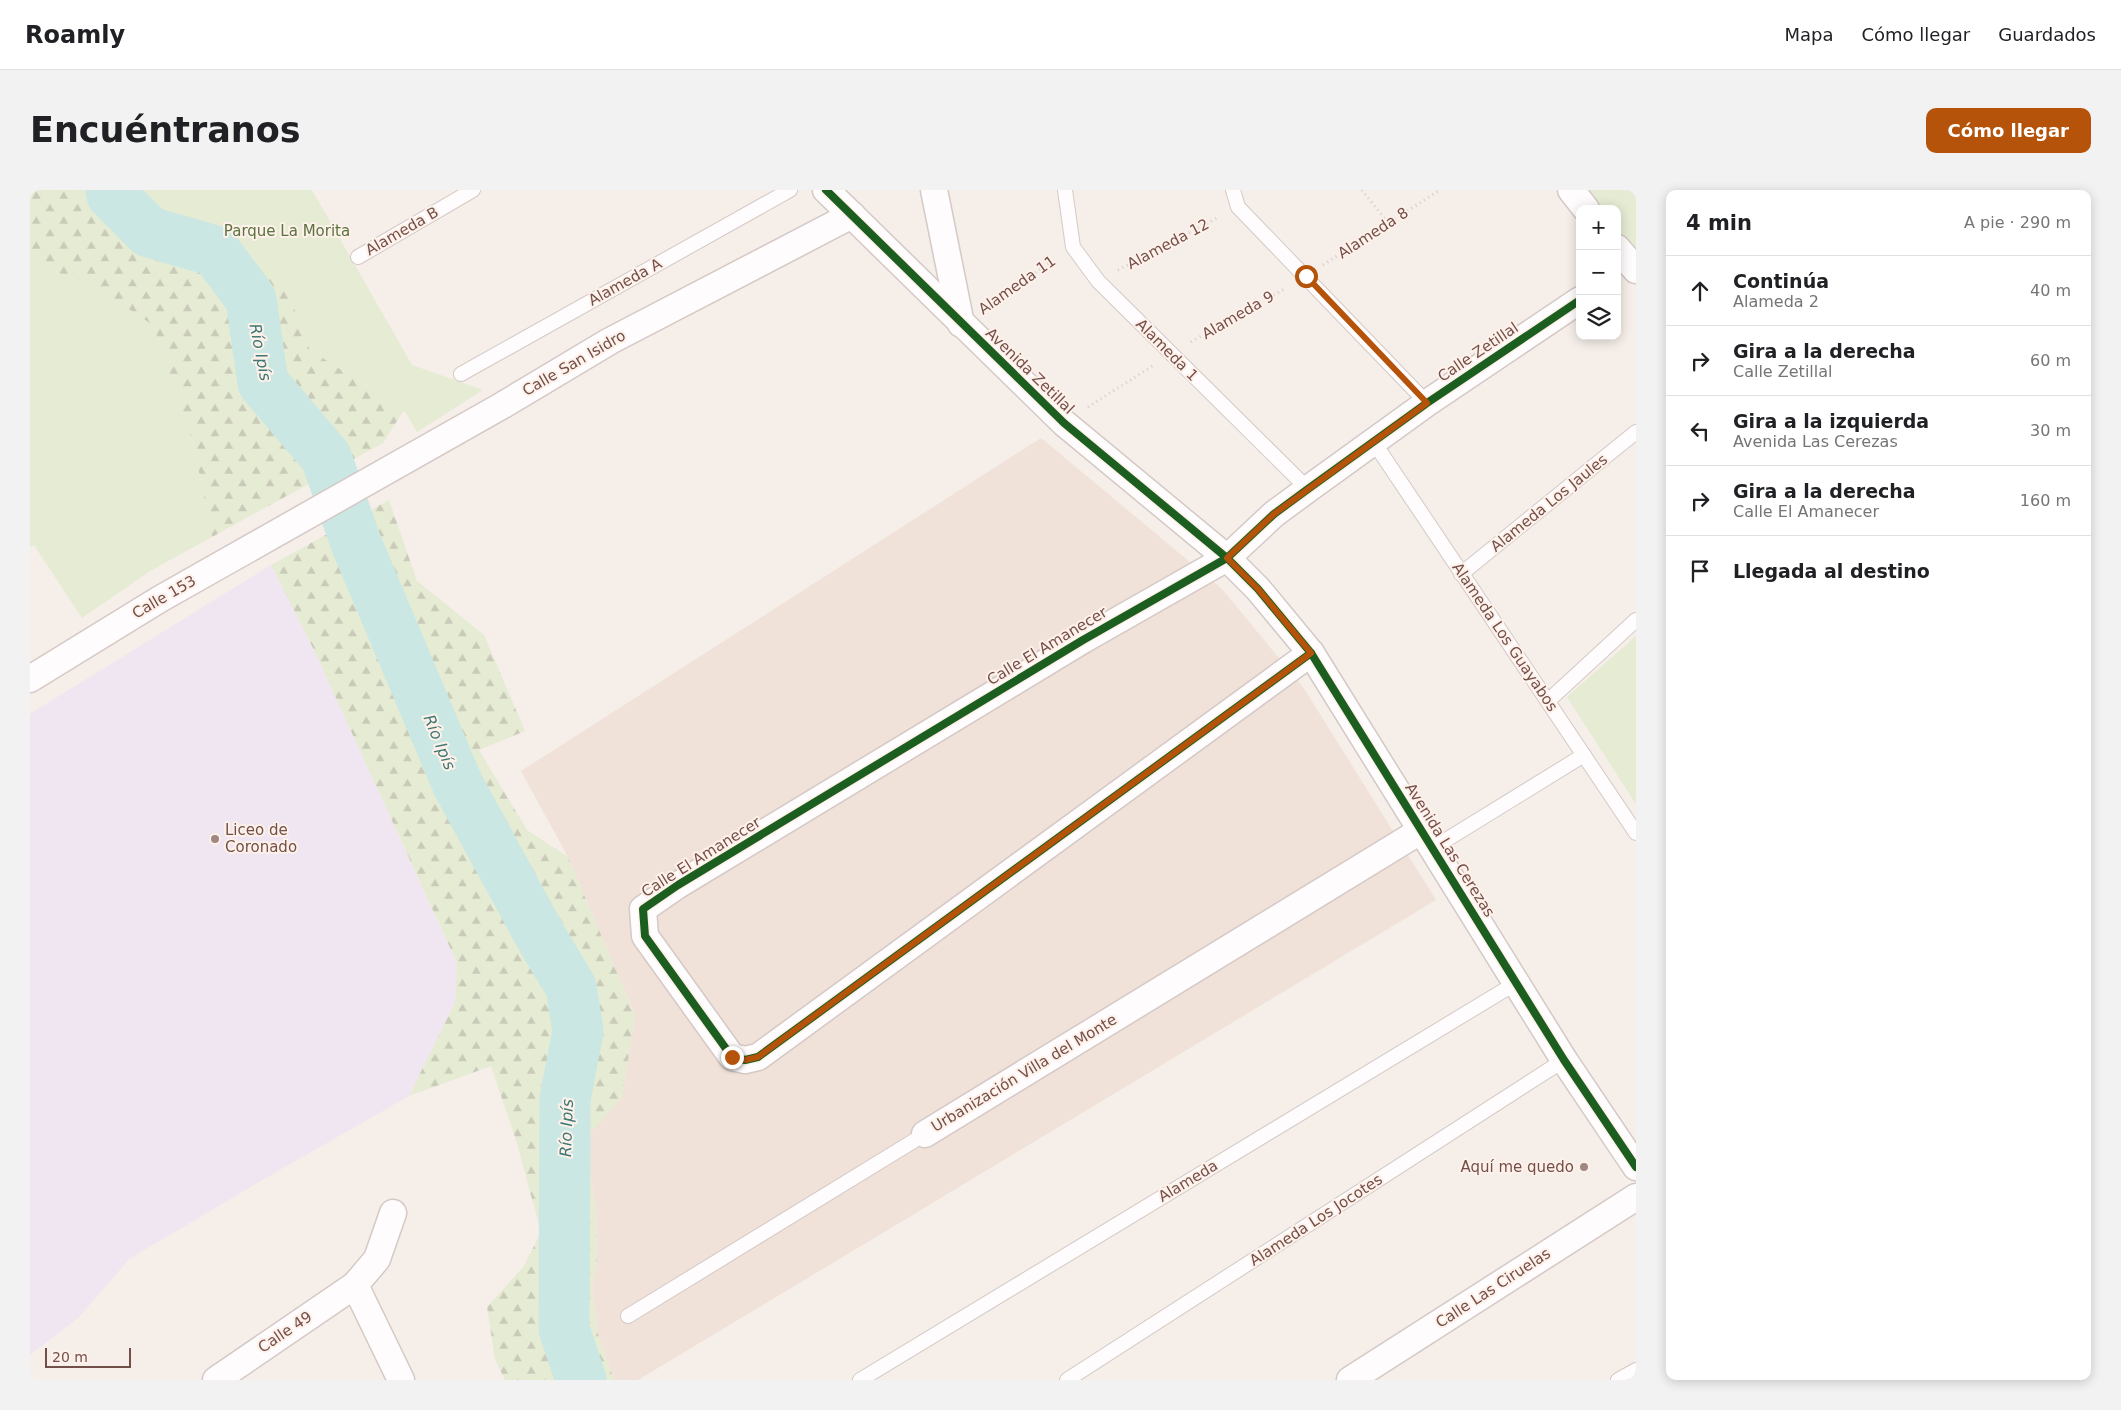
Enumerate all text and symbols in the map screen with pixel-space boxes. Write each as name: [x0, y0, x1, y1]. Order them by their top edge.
text: Roamly: [25, 21, 125, 49]
text: Mapa: [1784, 24, 1833, 45]
text: Cómo llegar: [1861, 24, 1970, 45]
text: Guardados: [1998, 24, 2096, 45]
button: Cómo llegar: [1926, 108, 2091, 153]
text: Encuéntranos: [30, 110, 301, 150]
street label: Alameda B: [362, 203, 442, 259]
street label: Alameda 8: [1334, 204, 1412, 262]
map controls: [1576, 205, 1621, 340]
button: +: [1576, 205, 1621, 250]
text: 4 min: [1686, 211, 1752, 235]
text: A pie · 290 m: [1964, 213, 2071, 232]
street label: Alameda 12: [1124, 215, 1212, 273]
park label: Parque La Morita: [224, 222, 350, 240]
button: −: [1576, 250, 1621, 295]
street label: Alameda 11: [975, 252, 1059, 318]
street label: Alameda A: [585, 254, 666, 310]
route start: [1295, 265, 1318, 288]
text: Continúa: [1733, 270, 1829, 292]
icon: ahead: [1686, 277, 1714, 305]
text: 40 m: [2030, 281, 2071, 300]
street label: Alameda 9: [1199, 287, 1277, 343]
text: Alameda 2: [1733, 292, 1819, 311]
button: layers: [1576, 295, 1621, 340]
street label: Alameda 1: [1132, 315, 1202, 385]
street label: Calle Zetillal: [1434, 318, 1522, 386]
water label: Río Ipís: [246, 322, 275, 382]
street label: Avenida Zetillal: [982, 324, 1078, 418]
street label: Calle San Isidro: [519, 326, 629, 400]
text: Gira a la derecha: [1733, 340, 1916, 362]
icon: right: [1686, 347, 1714, 375]
text: 60 m: [2030, 351, 2071, 370]
text: Calle Zetillal: [1733, 362, 1832, 381]
text: Gira a la izquierda: [1733, 410, 1929, 432]
icon: left: [1686, 417, 1714, 445]
text: 30 m: [2030, 421, 2071, 440]
text: Avenida Las Cerezas: [1733, 432, 1898, 451]
street label: Alameda Los Jaules: [1487, 450, 1611, 556]
text: Gira a la derecha: [1733, 480, 1916, 502]
icon: right: [1686, 487, 1714, 515]
text: 160 m: [2020, 491, 2071, 510]
text: Calle El Amanecer: [1733, 502, 1879, 521]
icon: arrive: [1686, 557, 1714, 585]
street label: Alameda Los Guayabos: [1448, 559, 1562, 715]
text: Llegada al destino: [1733, 560, 1930, 582]
street label: Calle 153: [129, 572, 199, 622]
street label: Calle El Amanecer: [984, 603, 1111, 689]
water label: Río Ipís: [419, 712, 460, 773]
street label: Avenida Las Cerezas: [1401, 780, 1499, 920]
street label: Calle El Amanecer: [638, 813, 765, 901]
place label: Liceo de Coronado: [225, 821, 297, 856]
marker: Liceo de Coronado: [209, 833, 221, 845]
street label: Urbanización Villa del Monte: [928, 1010, 1120, 1136]
route end: [721, 1046, 744, 1069]
water label: Río Ipís: [556, 1099, 577, 1157]
street label: Alameda: [1155, 1156, 1221, 1206]
place label: Aquí me quedo: [1460, 1158, 1574, 1176]
marker: Aquí me quedo: [1578, 1161, 1590, 1173]
street label: Alameda Los Jocotes: [1246, 1170, 1386, 1270]
street label: Calle Las Ciruelas: [1432, 1244, 1554, 1332]
street label: Calle 49: [255, 1307, 315, 1357]
scale bar: [45, 1345, 131, 1368]
text: 20 m: [52, 1349, 88, 1365]

